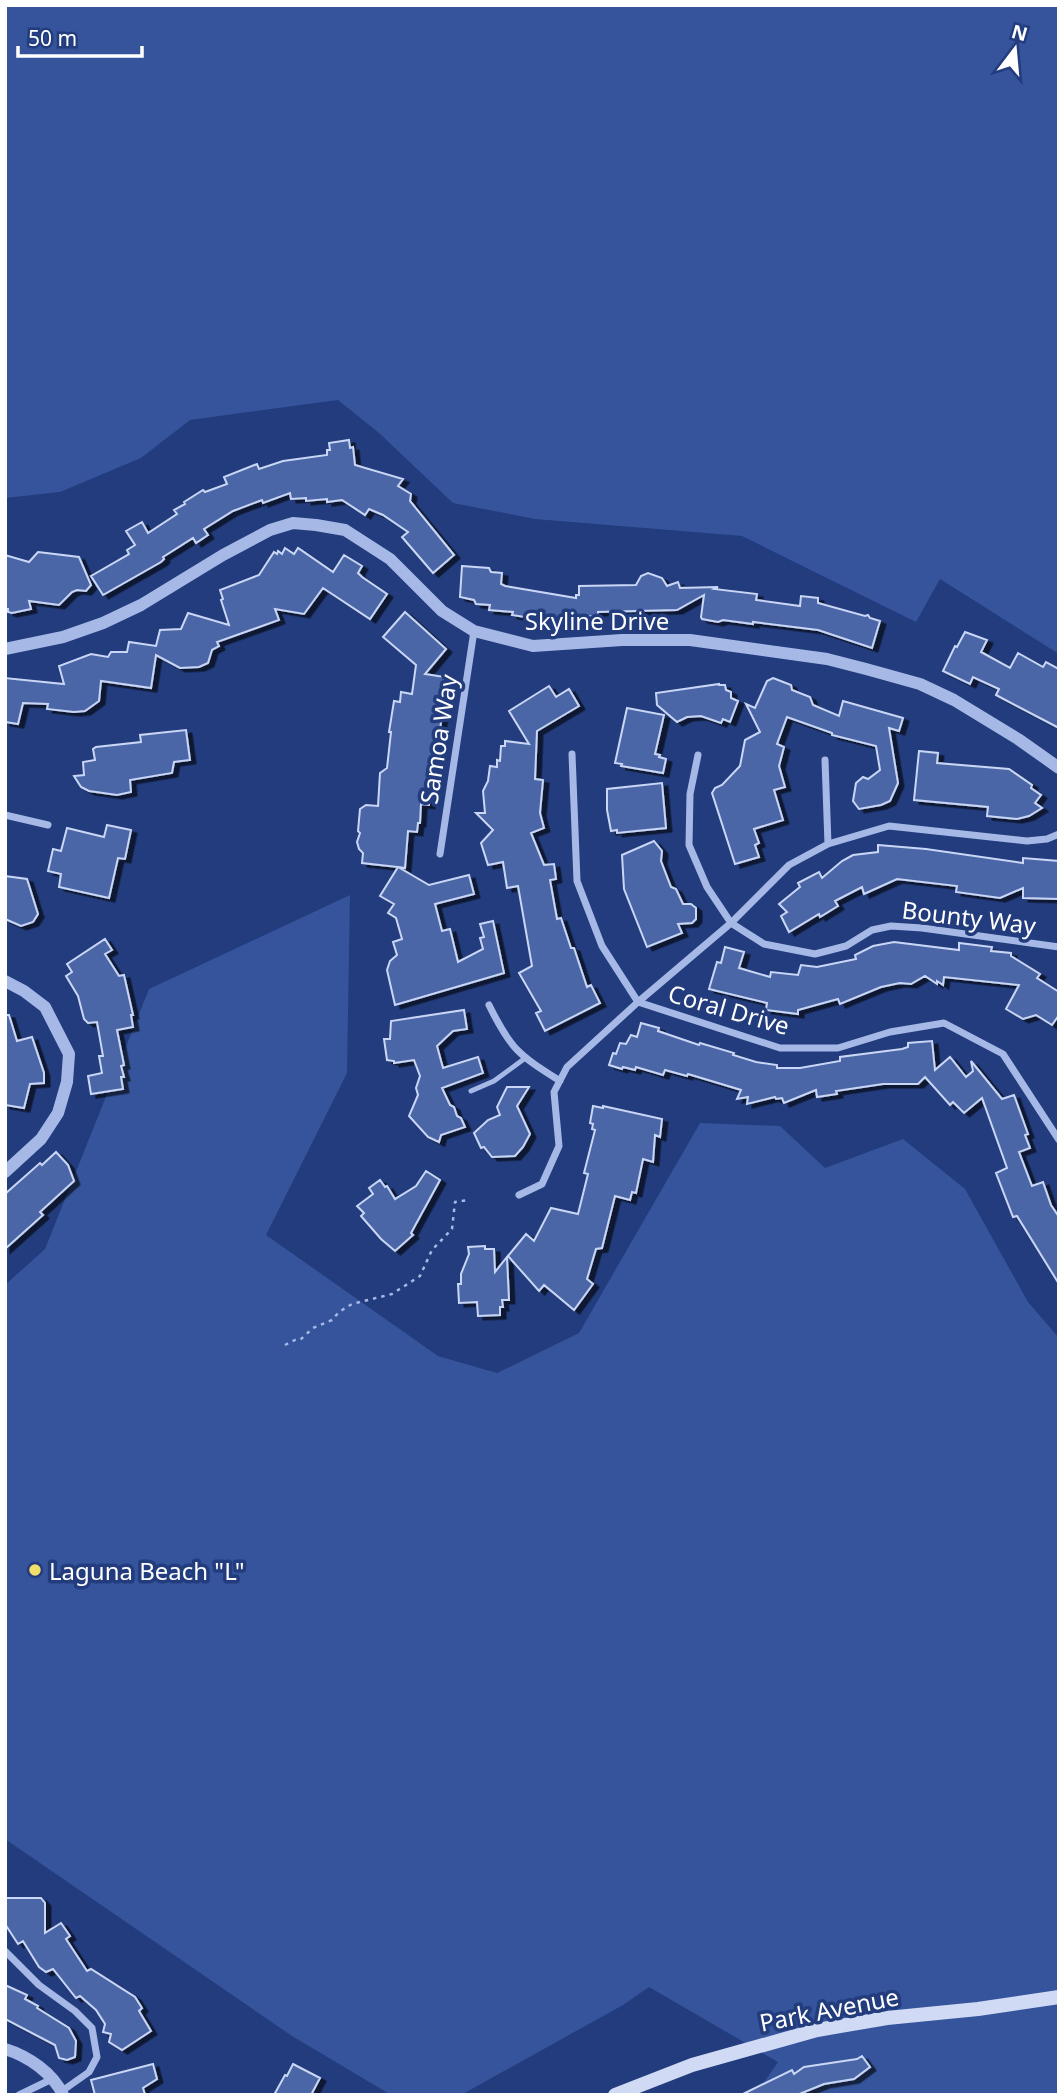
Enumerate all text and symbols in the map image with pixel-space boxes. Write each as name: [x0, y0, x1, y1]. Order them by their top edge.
scale bar: [18, 14, 142, 58]
north arrow: [980, 14, 1050, 84]
text: N: [1009, 18, 1031, 47]
text: 50 m: [28, 24, 77, 52]
street label: Skyline Drive: [525, 604, 669, 637]
street label: Samoa Way: [411, 671, 465, 806]
street label: Bounty Way: [900, 892, 1038, 942]
street label: Coral Drive: [665, 976, 793, 1042]
place label: Laguna Beach "L": [49, 1554, 245, 1587]
marker: Laguna Beach "L": [27, 1562, 43, 1578]
street label: Park Avenue: [757, 1979, 901, 2039]

